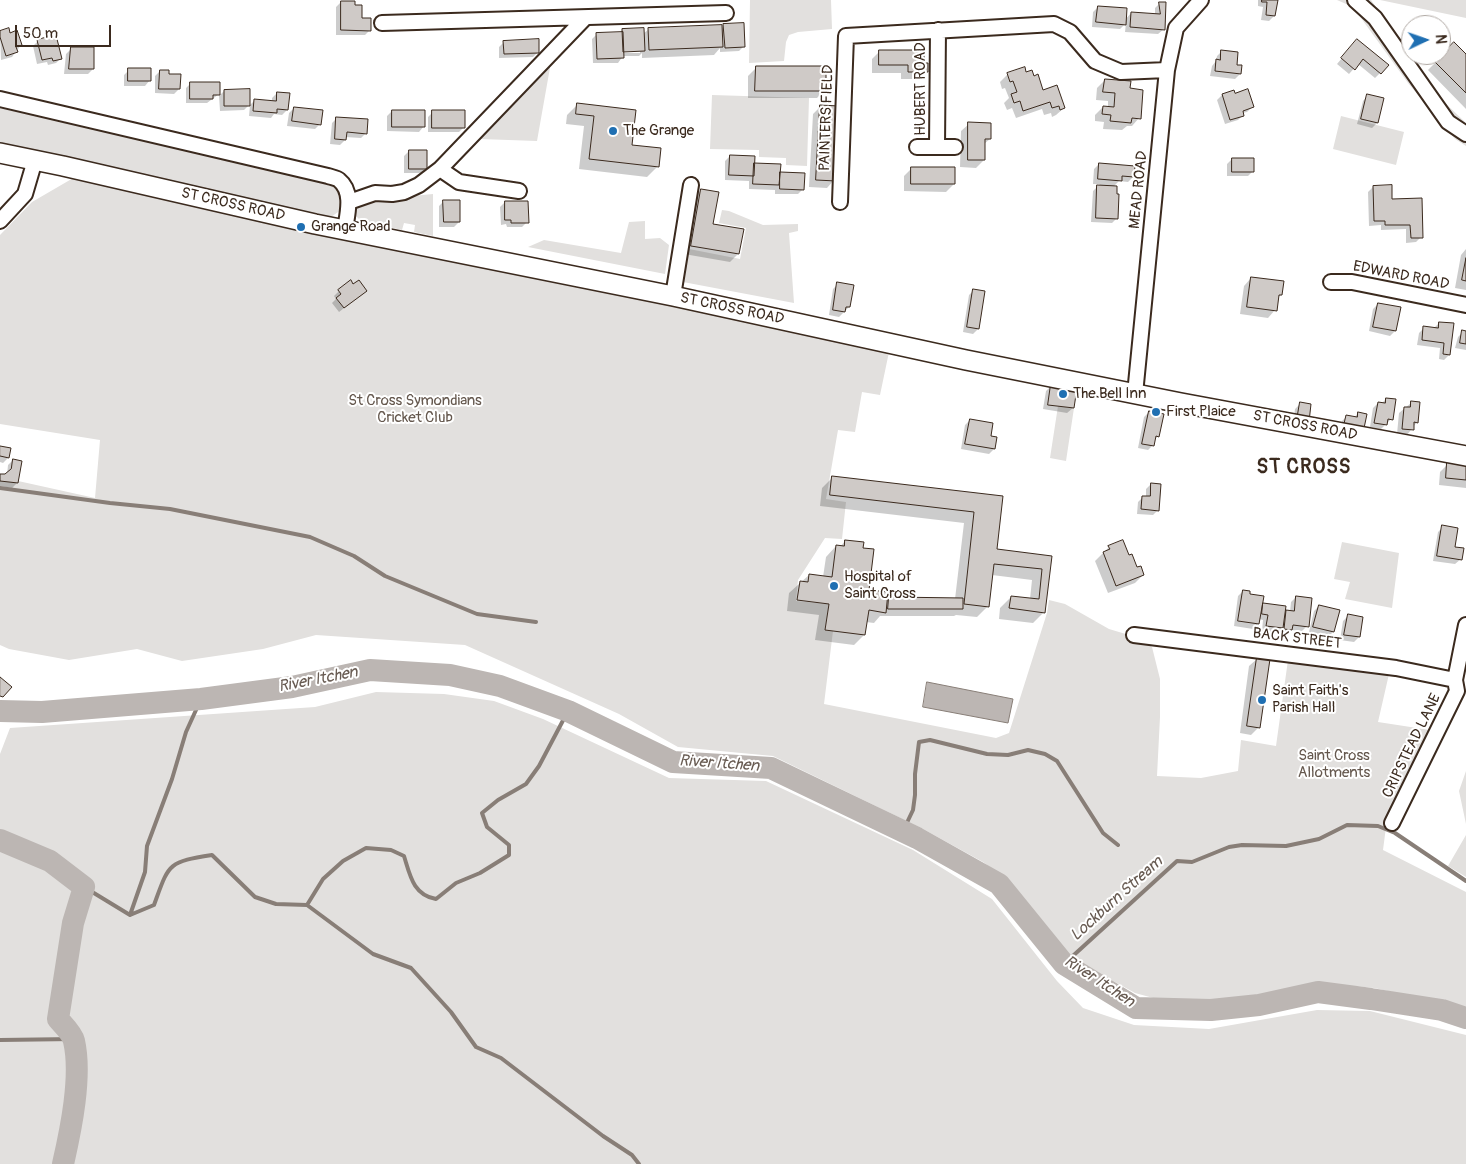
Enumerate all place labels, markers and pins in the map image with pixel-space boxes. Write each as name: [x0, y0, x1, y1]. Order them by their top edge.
place label: The Grange: [623, 122, 694, 140]
marker: The Grange: [607, 125, 619, 137]
place label: Grange Road: [311, 218, 391, 236]
marker: Grange Road: [295, 221, 307, 233]
place label: The Bell Inn: [1073, 385, 1146, 403]
marker: The Bell Inn: [1057, 388, 1069, 400]
place label: First Plaice: [1166, 403, 1236, 421]
marker: First Plaice: [1150, 406, 1162, 418]
place label: Hospital of Saint Cross: [844, 568, 916, 603]
marker: Hospital of Saint Cross: [828, 580, 840, 592]
place label: Saint Faith's Parish Hall: [1272, 682, 1348, 717]
marker: Saint Faith's Parish Hall: [1256, 694, 1268, 706]

